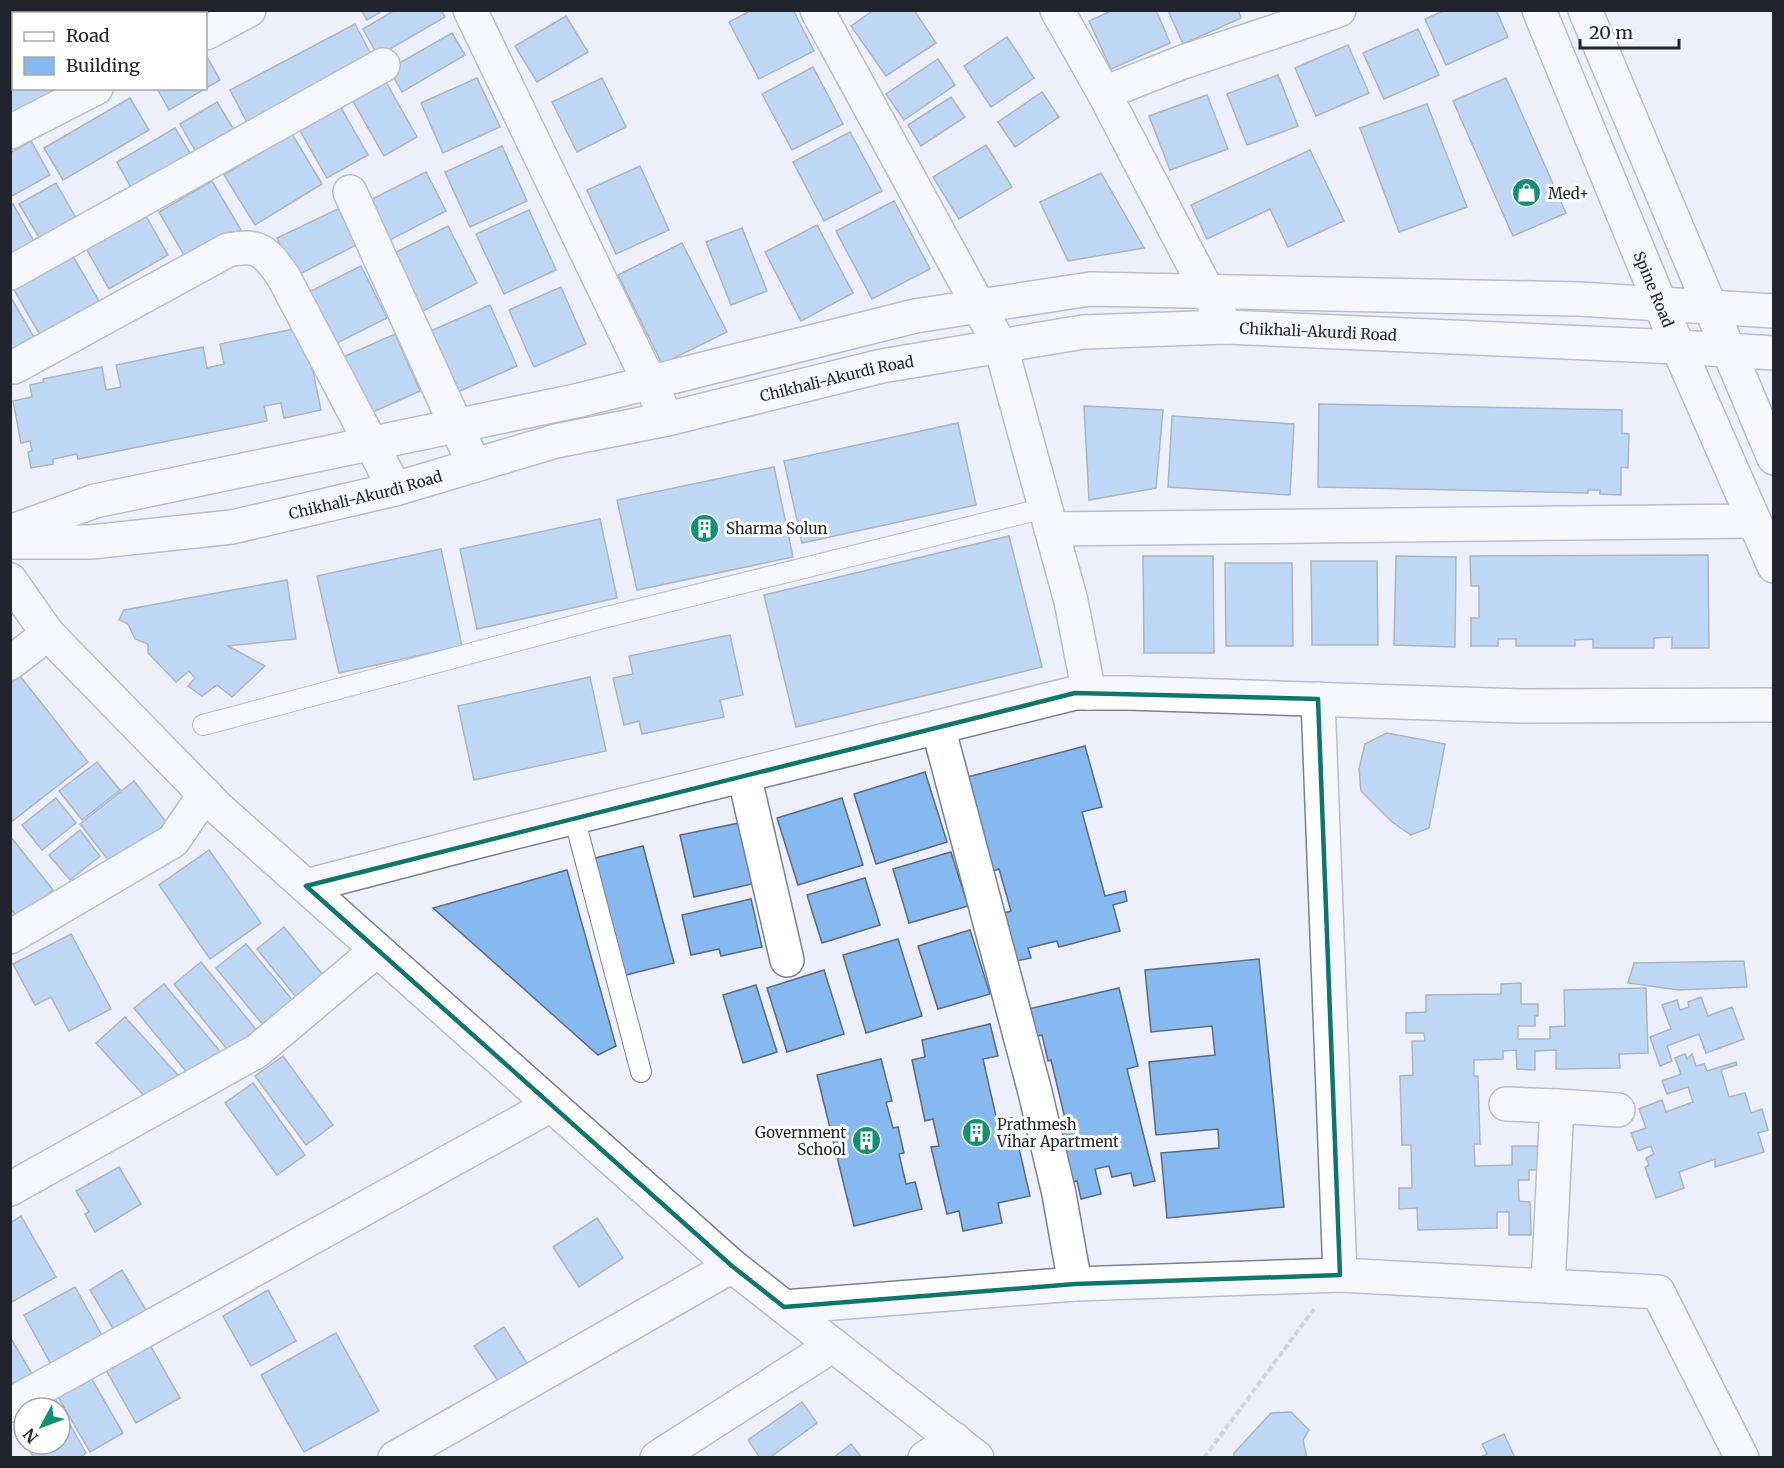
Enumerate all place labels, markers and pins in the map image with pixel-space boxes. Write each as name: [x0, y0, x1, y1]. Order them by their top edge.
shop icon: Med+: [1511, 177, 1543, 209]
place label: Med+: [1548, 184, 1589, 203]
building icon: Sharma Solun: [689, 512, 721, 544]
place label: Sharma Solun: [726, 519, 828, 538]
place label: Prathmesh Vihar Apartment: [996, 1115, 1119, 1151]
building icon: Prathmesh Vihar Apartment: [960, 1117, 992, 1149]
place label: Government School: [755, 1123, 846, 1159]
building icon: Government School: [851, 1125, 883, 1157]

